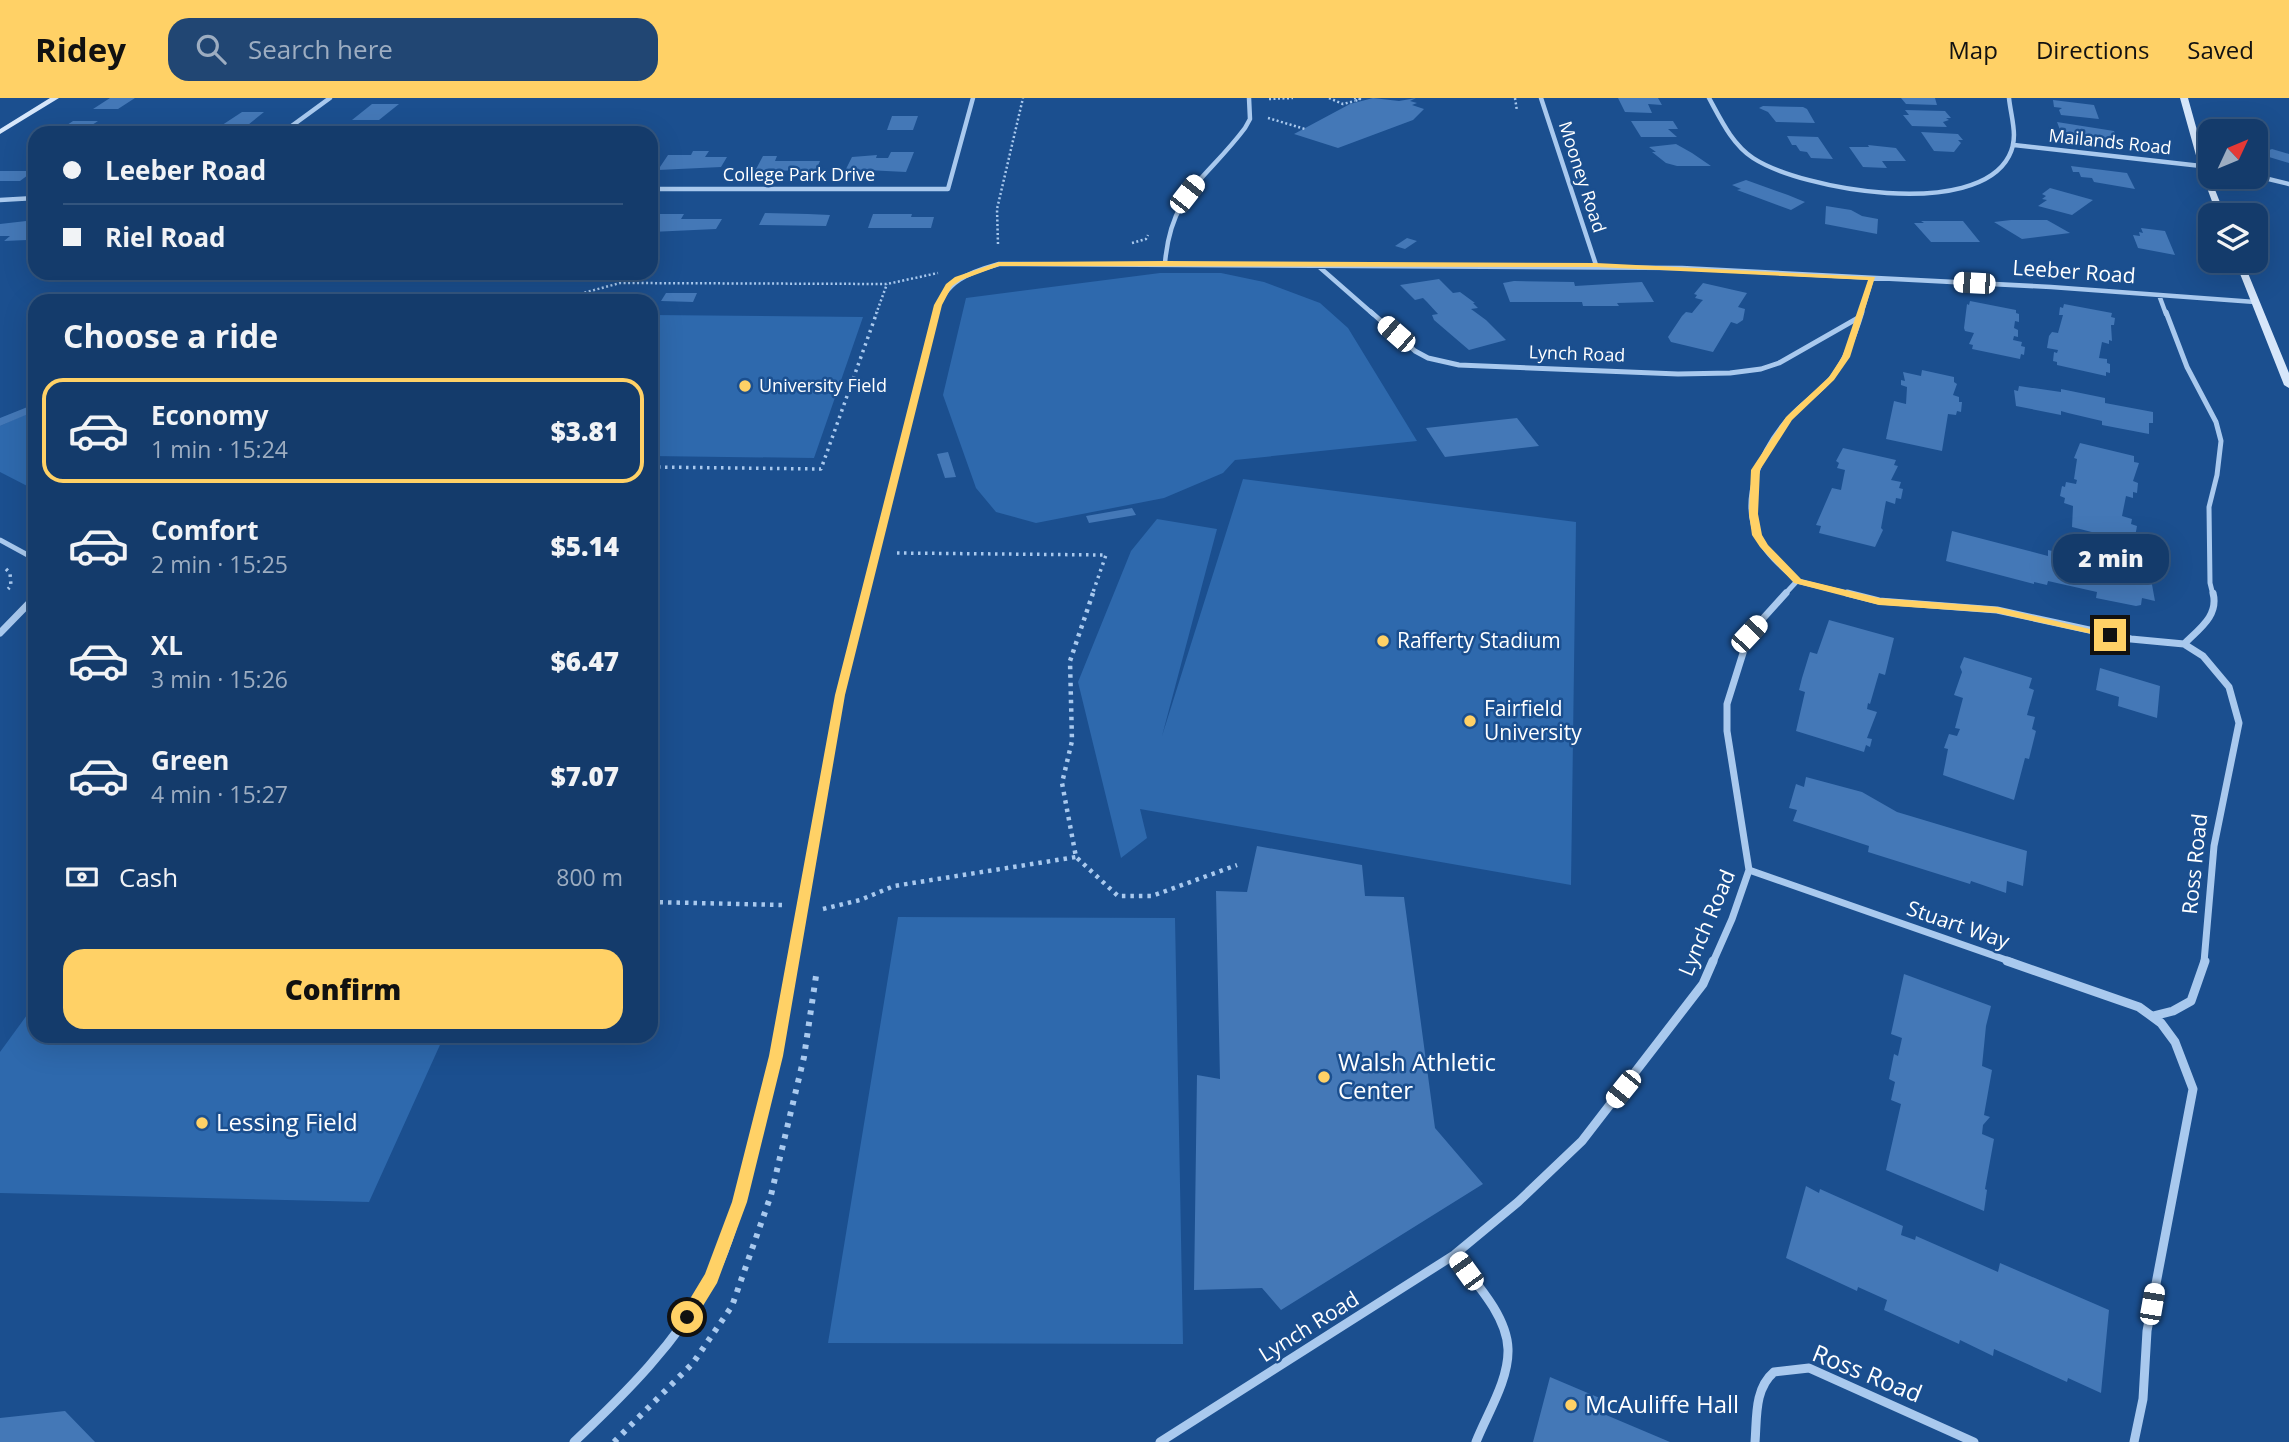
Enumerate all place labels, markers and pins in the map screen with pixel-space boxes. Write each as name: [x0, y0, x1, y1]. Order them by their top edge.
place label: University Field: [759, 373, 887, 397]
marker: University Field: [737, 378, 753, 394]
place label: Rafferty Stadium: [1397, 626, 1561, 654]
marker: Rafferty Stadium: [1375, 633, 1391, 649]
place label: Fairfield University: [1484, 694, 1582, 746]
marker: Fairfield University: [1462, 713, 1478, 729]
place label: Walsh Athletic Center: [1338, 1045, 1496, 1106]
marker: Walsh Athletic Center: [1316, 1069, 1332, 1085]
place label: Lessing Field: [216, 1105, 358, 1138]
marker: Lessing Field: [194, 1115, 210, 1131]
place label: McAuliffe Hall: [1585, 1387, 1739, 1420]
marker: McAuliffe Hall: [1563, 1397, 1579, 1413]

